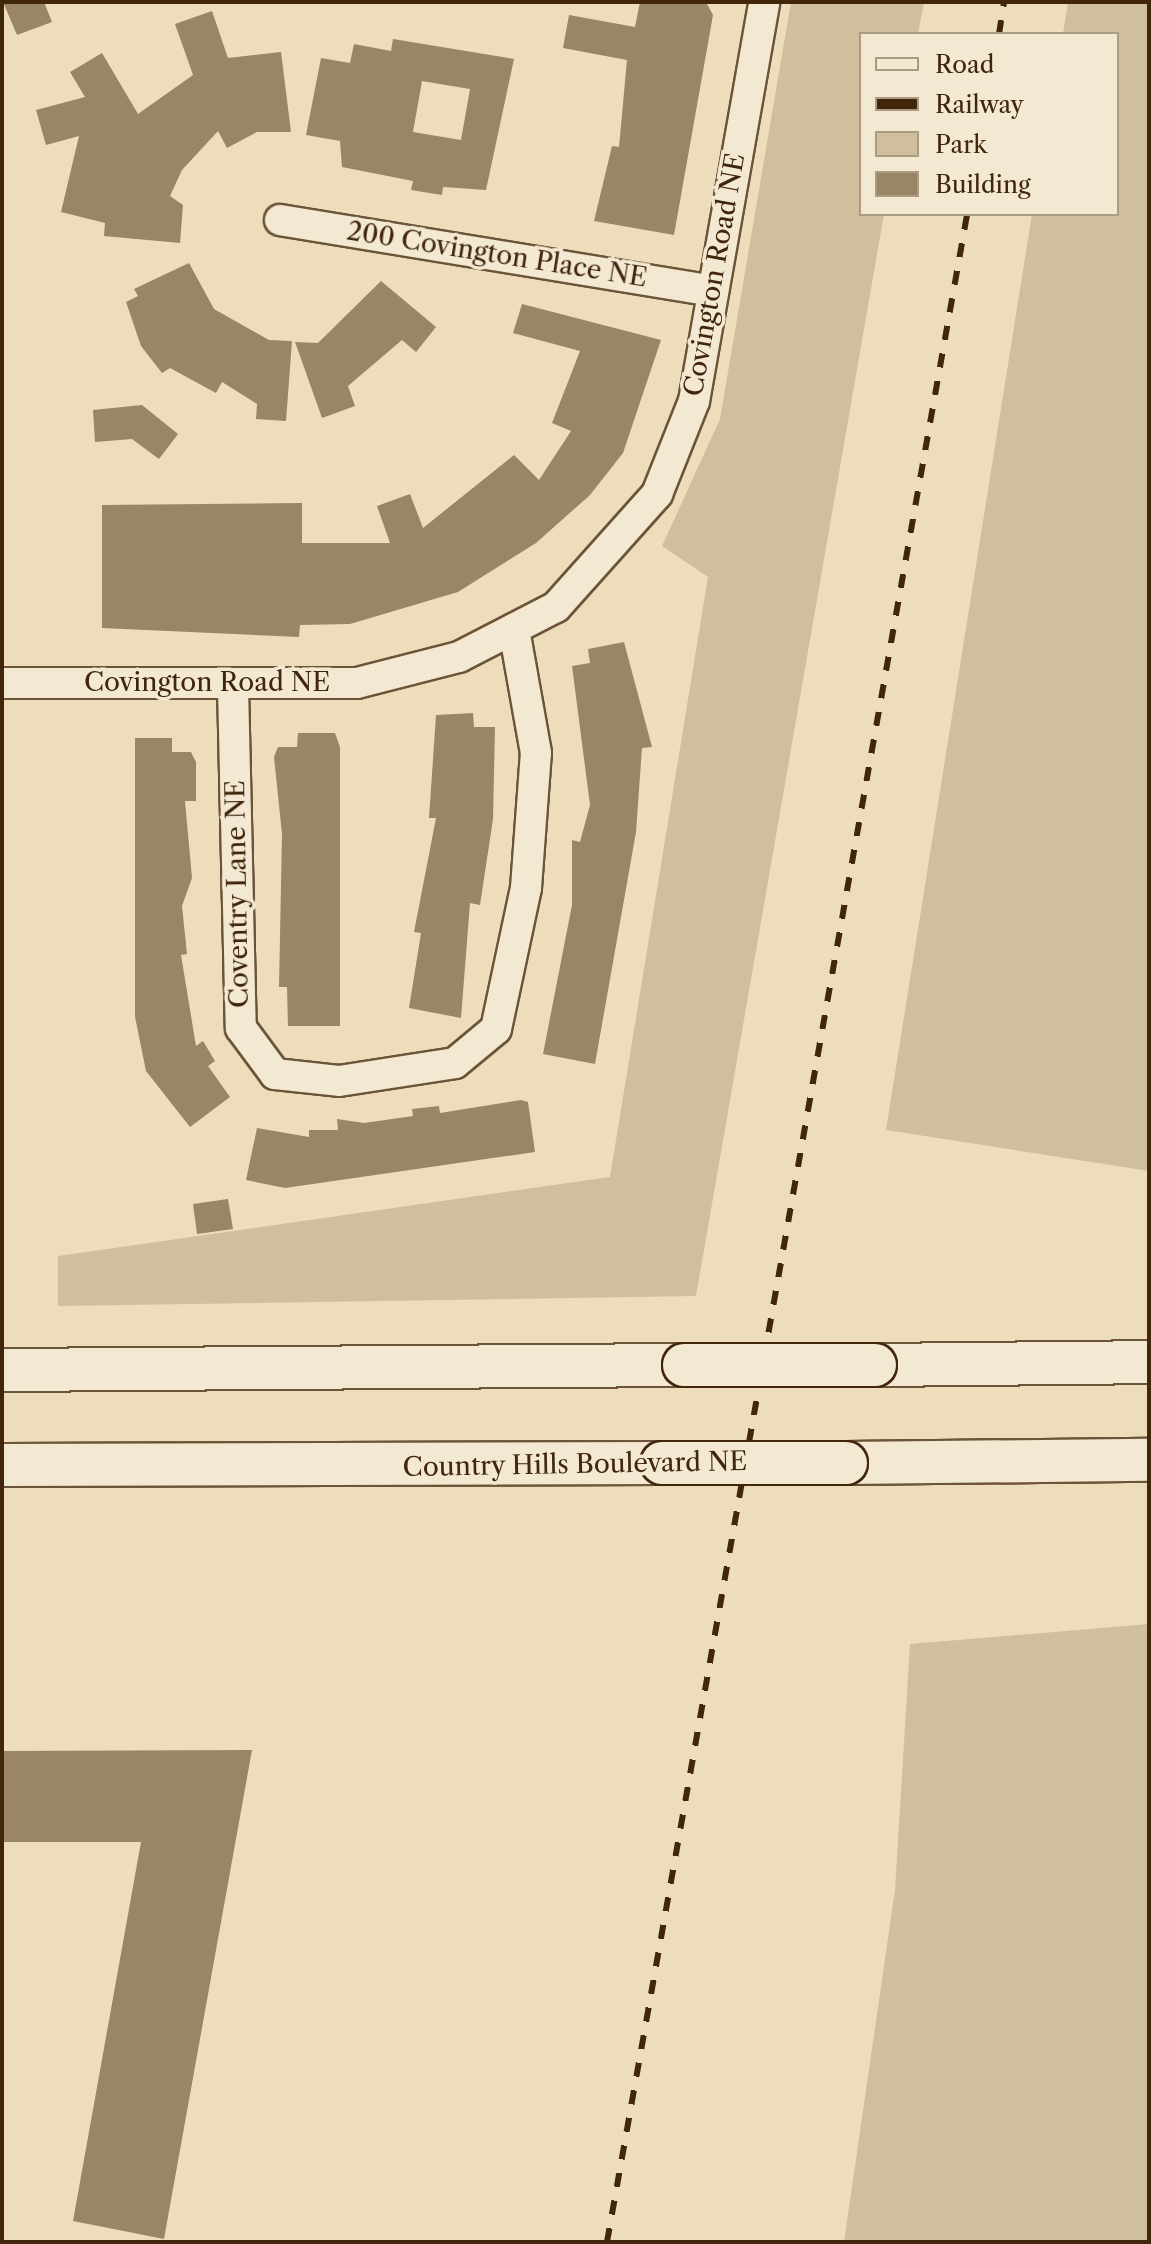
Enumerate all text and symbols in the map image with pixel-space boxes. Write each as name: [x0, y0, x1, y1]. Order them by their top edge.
legend: [859, 32, 1119, 216]
text: Road: [935, 50, 994, 79]
text: Railway: [935, 90, 1024, 119]
text: Park: [935, 130, 987, 159]
street label: Covington Road NE: [678, 151, 752, 399]
text: Building: [935, 170, 1031, 199]
street label: 200 Covington Place NE: [345, 216, 649, 294]
street label: Covington Road NE: [84, 667, 330, 699]
street label: Coventry Lane NE: [220, 779, 256, 1009]
street label: Country Hills Boulevard NE: [402, 1446, 748, 1484]

